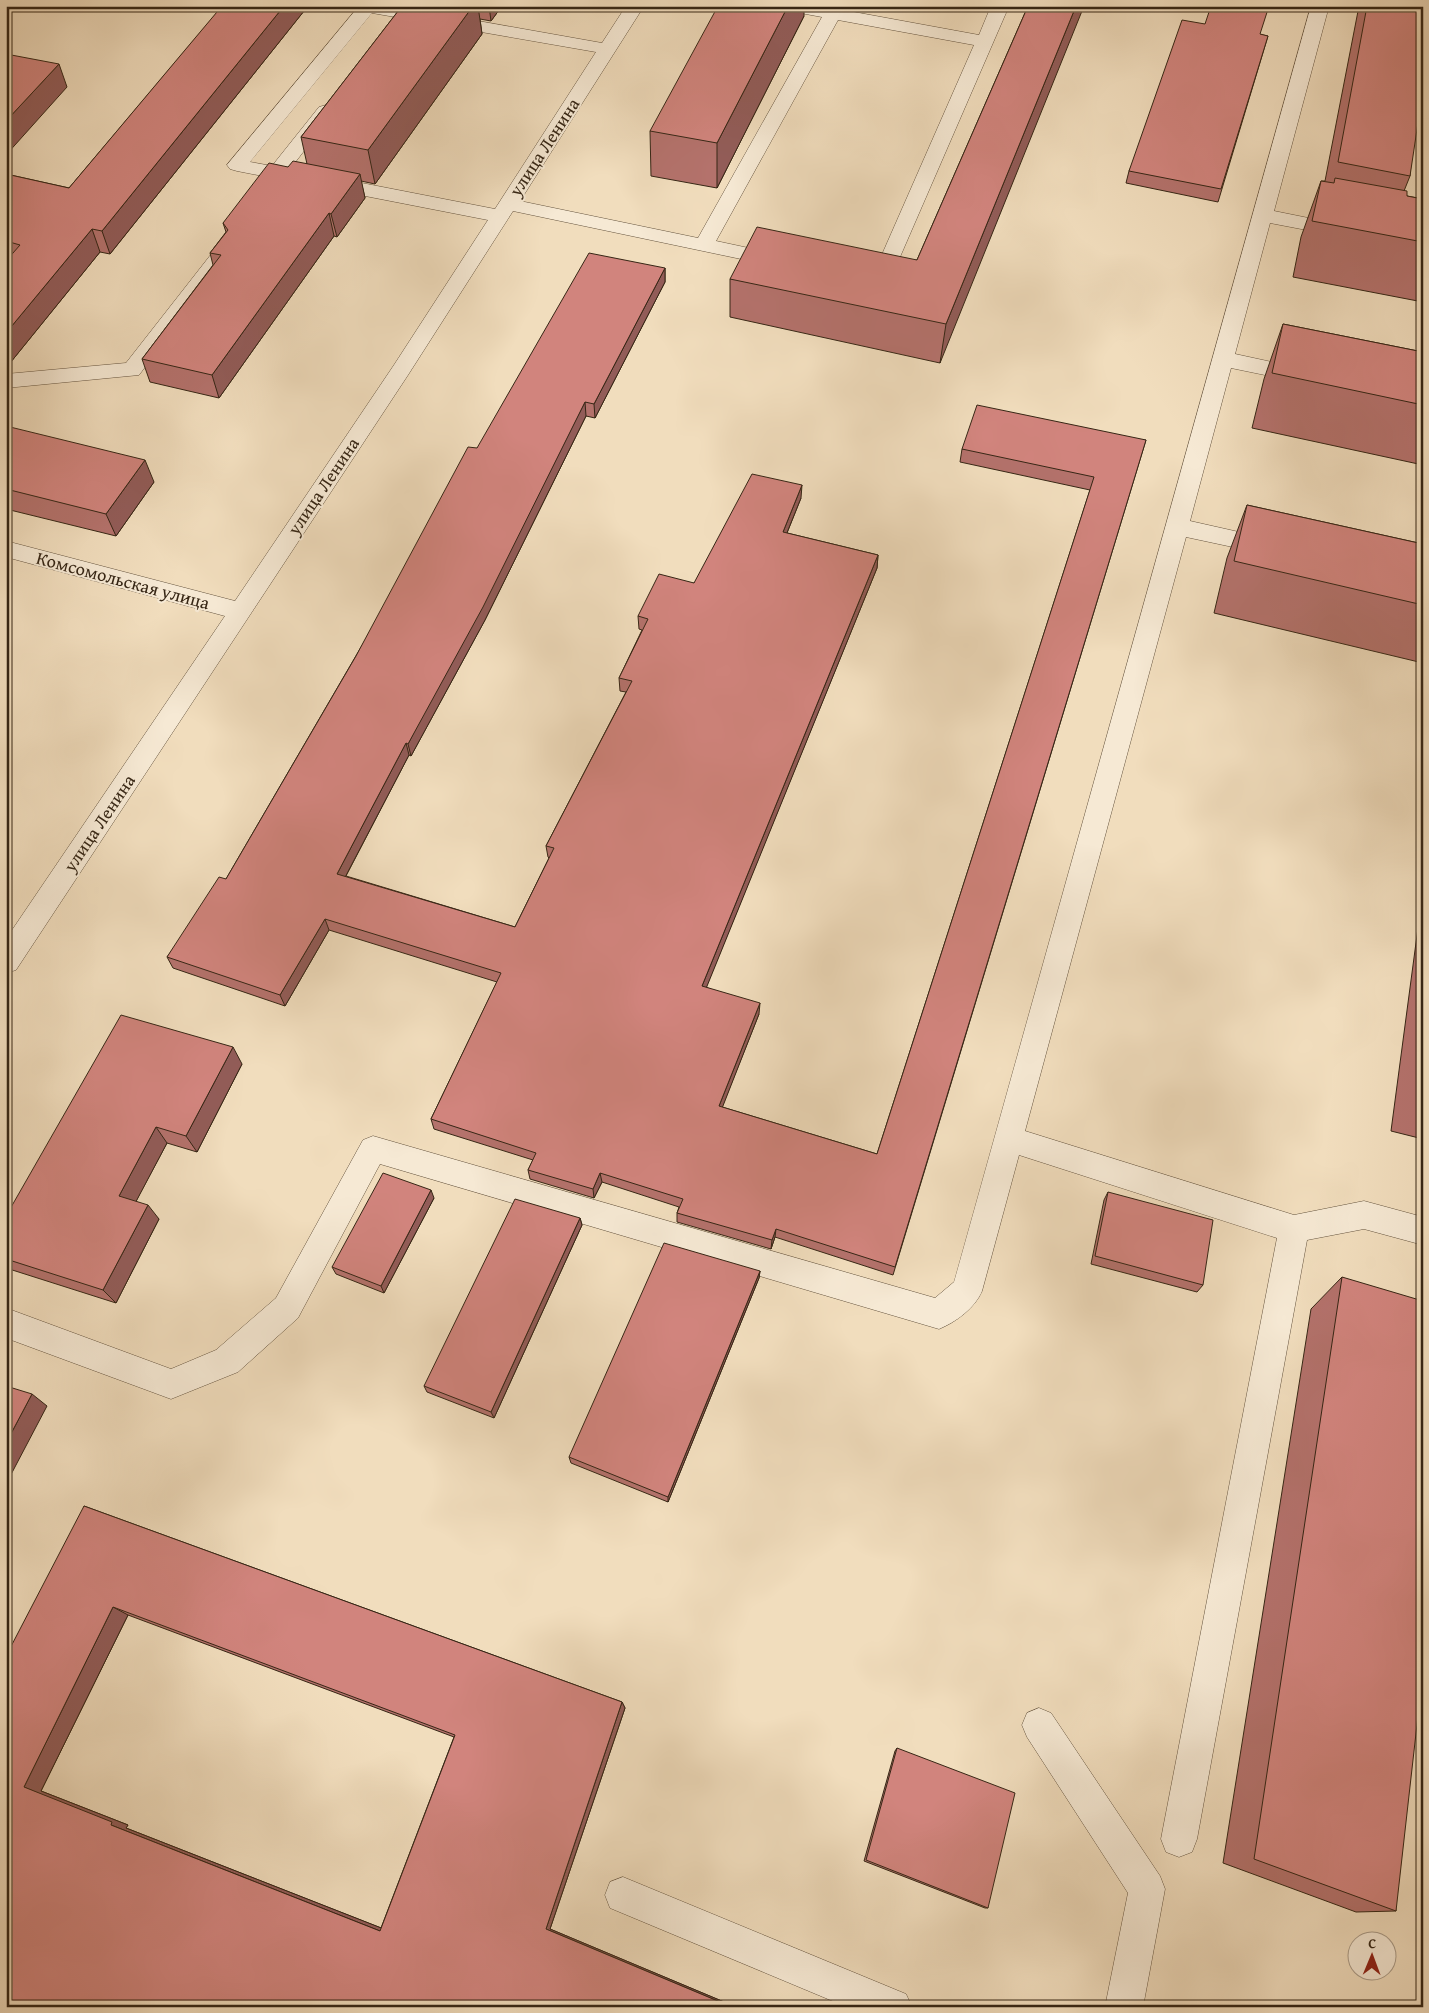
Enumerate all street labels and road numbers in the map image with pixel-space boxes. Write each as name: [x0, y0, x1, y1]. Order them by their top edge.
street label: улица Ленина: [501, 92, 586, 202]
street label: улица Ленина: [280, 431, 366, 541]
street label: Комсомольская улица: [33, 544, 213, 616]
street label: улица Ленина: [56, 768, 142, 878]

